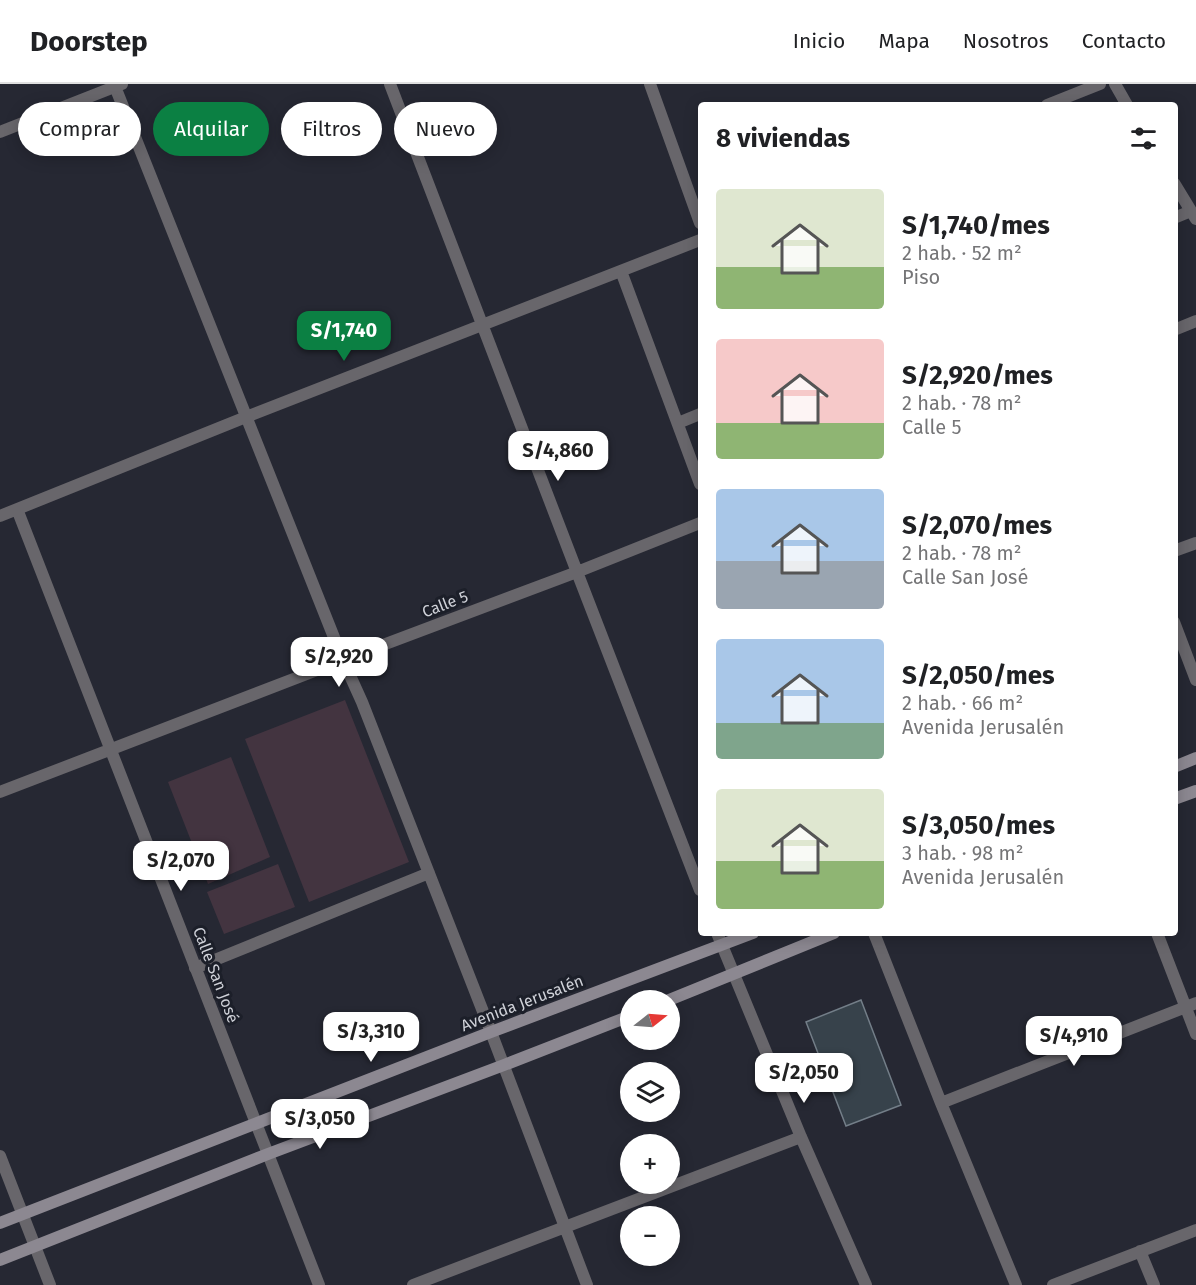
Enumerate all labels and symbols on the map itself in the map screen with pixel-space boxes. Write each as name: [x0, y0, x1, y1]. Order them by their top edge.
pin: S/1,740: [289, 311, 399, 362]
pin: S/4,860: [503, 431, 613, 482]
street label: Calle 5: [419, 587, 471, 621]
pin: S/2,920: [284, 637, 394, 688]
pin: S/2,070: [126, 841, 236, 892]
street label: Calle San José: [189, 924, 243, 1026]
street label: Avenida Jerusalén: [458, 971, 586, 1035]
north arrow: [620, 990, 680, 1050]
pin: S/3,310: [316, 1012, 426, 1063]
pin: S/4,910: [1019, 1016, 1129, 1067]
pin: S/2,050: [749, 1053, 859, 1104]
pin: S/3,050: [265, 1099, 375, 1150]

